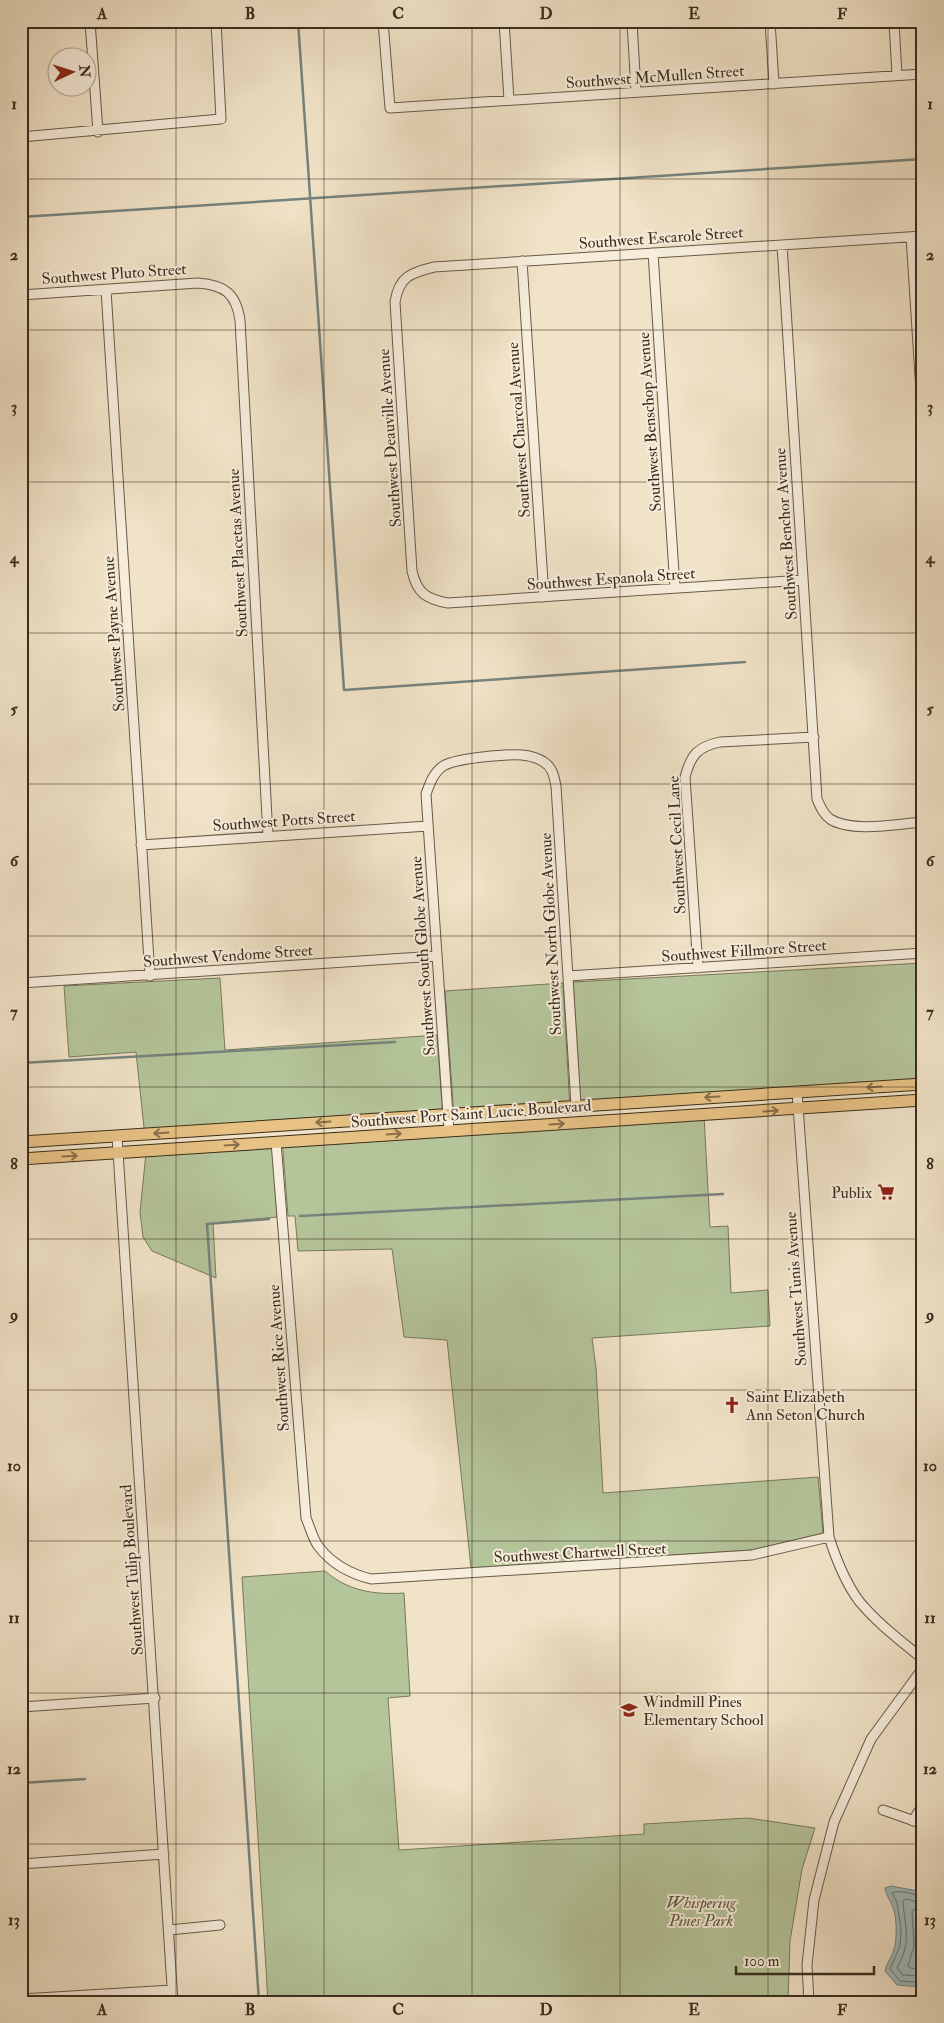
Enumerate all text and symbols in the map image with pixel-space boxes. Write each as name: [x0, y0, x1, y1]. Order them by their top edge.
text: A: [96, 4, 108, 24]
text: B: [245, 4, 255, 24]
text: C: [392, 4, 404, 24]
text: D: [539, 4, 553, 24]
text: E: [688, 4, 700, 24]
text: F: [837, 4, 847, 24]
north arrow: [48, 48, 98, 98]
street label: Southwest McMullen Street: [565, 61, 745, 93]
text: N: [75, 63, 93, 78]
text: 1: [11, 94, 17, 114]
text: 1: [927, 94, 933, 114]
street label: Southwest Escarole Street: [578, 222, 744, 254]
text: 2: [10, 245, 18, 265]
text: 2: [926, 245, 934, 265]
street label: Southwest Pluto Street: [41, 259, 187, 289]
street label: Southwest Benschop Avenue: [634, 331, 667, 512]
street label: Southwest Charcoal Avenue: [503, 341, 535, 518]
street label: Southwest Deauville Avenue: [374, 348, 406, 528]
text: 3: [11, 397, 17, 417]
text: 3: [927, 397, 933, 417]
street label: Southwest Benchor Avenue: [770, 447, 802, 621]
street label: Southwest Placetas Avenue: [224, 468, 252, 638]
text: 4: [9, 548, 20, 568]
text: 4: [925, 548, 936, 568]
street label: Southwest Payne Avenue: [99, 555, 129, 712]
street label: Southwest Espanola Street: [526, 563, 696, 596]
text: 5: [10, 699, 18, 719]
text: 5: [926, 699, 934, 719]
street label: Southwest Cecil Lane: [663, 775, 691, 915]
street label: Southwest Potts Street: [212, 806, 356, 836]
street label: Southwest North Globe Avenue: [536, 832, 566, 1036]
text: 6: [10, 851, 20, 871]
text: 6: [926, 851, 936, 871]
street label: Southwest South Globe Avenue: [406, 855, 440, 1056]
street label: Southwest Fillmore Street: [661, 935, 827, 967]
street label: Southwest Vendome Street: [143, 940, 314, 972]
text: 7: [10, 1002, 18, 1022]
text: 7: [926, 1002, 934, 1022]
one-way arrow: [866, 1082, 882, 1091]
one-way arrow: [704, 1093, 720, 1102]
street label: Southwest Port Saint Lucie Boulevard: [350, 1096, 592, 1132]
one-way arrow: [763, 1106, 779, 1115]
one-way arrow: [315, 1118, 331, 1127]
one-way arrow: [548, 1119, 564, 1128]
one-way arrow: [153, 1129, 169, 1138]
one-way arrow: [386, 1129, 402, 1138]
one-way arrow: [224, 1140, 240, 1150]
one-way arrow: [62, 1152, 78, 1161]
text: 8: [10, 1154, 18, 1174]
text: 8: [926, 1154, 934, 1174]
supermarket icon: Publix: [876, 1182, 896, 1202]
place label: Publix: [831, 1183, 872, 1203]
street label: Southwest Tunis Avenue: [781, 1211, 811, 1367]
street label: Southwest Rice Avenue: [264, 1284, 294, 1432]
text: 9: [8, 1305, 18, 1325]
text: 9: [924, 1305, 934, 1325]
place label: Saint Elizabeth Ann Seton Church: [745, 1387, 866, 1425]
church icon: Saint Elizabeth Ann Seton Church: [722, 1395, 742, 1415]
text: 10: [7, 1456, 21, 1476]
text: 10: [923, 1456, 937, 1476]
street label: Southwest Tulip Boulevard: [116, 1484, 149, 1656]
street label: Southwest Chartwell Street: [493, 1538, 667, 1568]
text: 11: [8, 1608, 20, 1628]
text: 11: [924, 1608, 936, 1628]
place label: Windmill Pines Elementary School: [642, 1692, 764, 1730]
school or university icon: Windmill Pines Elementary School: [619, 1700, 639, 1720]
text: 12: [7, 1759, 21, 1779]
text: 12: [923, 1759, 937, 1779]
park label: Whispering Pines Park: [666, 1893, 737, 1931]
text: 13: [8, 1910, 20, 1930]
text: 13: [924, 1910, 936, 1930]
scale bar: [736, 1943, 874, 1975]
text: 100 m: [744, 1952, 780, 1971]
text: A: [96, 2000, 108, 2020]
text: B: [245, 2000, 255, 2020]
text: C: [392, 2000, 404, 2020]
text: D: [539, 2000, 553, 2020]
text: E: [688, 2000, 700, 2020]
text: F: [837, 2000, 847, 2020]

